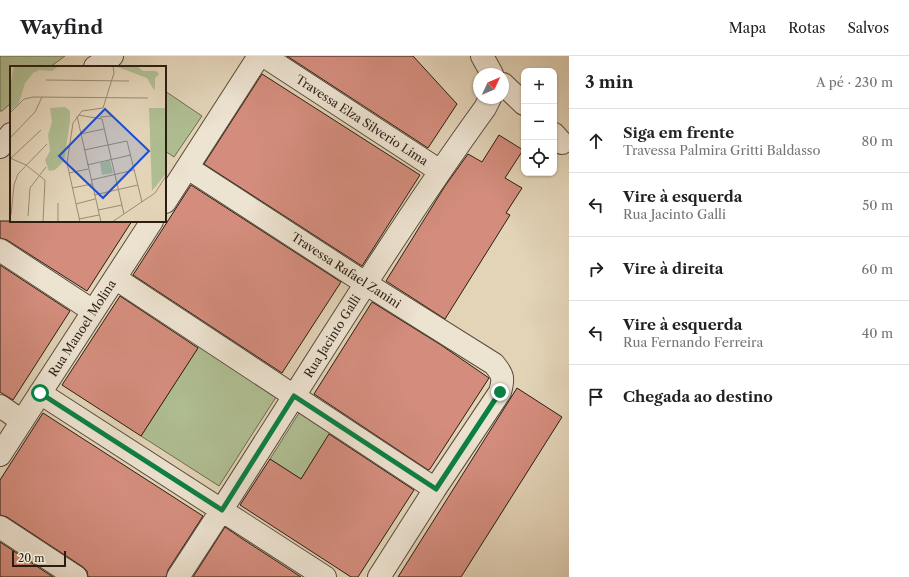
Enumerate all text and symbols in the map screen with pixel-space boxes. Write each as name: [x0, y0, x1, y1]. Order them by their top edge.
text: Wayfind: [20, 16, 103, 39]
text: Mapa: [729, 19, 766, 37]
text: Rotas: [788, 19, 825, 37]
text: Salvos: [847, 19, 889, 37]
inset map: [10, 66, 166, 222]
north arrow: [473, 68, 509, 104]
map controls: [521, 68, 557, 176]
button: +: [521, 68, 557, 104]
street label: Travessa Elza Silverio Lima: [293, 72, 432, 169]
text: 3 min: [585, 72, 634, 92]
text: A pé · 230 m: [816, 74, 893, 90]
button: −: [521, 104, 557, 140]
text: Siga em frente: [623, 123, 734, 142]
icon: ahead: [585, 130, 607, 152]
text: 80 m: [861, 133, 893, 149]
button: locate: [521, 140, 557, 176]
text: Travessa Palmira Gritti Baldasso: [623, 142, 820, 158]
text: Vire à esquerda: [623, 187, 742, 206]
icon: left: [585, 194, 607, 216]
text: 50 m: [862, 197, 893, 213]
text: Rua Jacinto Galli: [623, 206, 726, 222]
street label: Travessa Rafael Zanini: [288, 229, 404, 311]
icon: right: [585, 258, 607, 280]
text: Vire à direita: [623, 259, 723, 278]
text: 60 m: [862, 261, 893, 277]
street label: Rua Manoel Molina: [45, 276, 119, 379]
street label: Rua Jacinto Galli: [300, 291, 364, 380]
text: Vire à esquerda: [623, 315, 742, 334]
icon: left: [585, 322, 607, 344]
text: 40 m: [862, 325, 893, 341]
text: Rua Fernando Ferreira: [623, 334, 763, 350]
route end: [491, 383, 509, 401]
route start: [31, 384, 49, 402]
icon: arrive: [585, 386, 607, 408]
text: Chegada ao destino: [623, 387, 773, 406]
scale bar: [12, 549, 66, 568]
text: 20 m: [18, 551, 44, 565]

